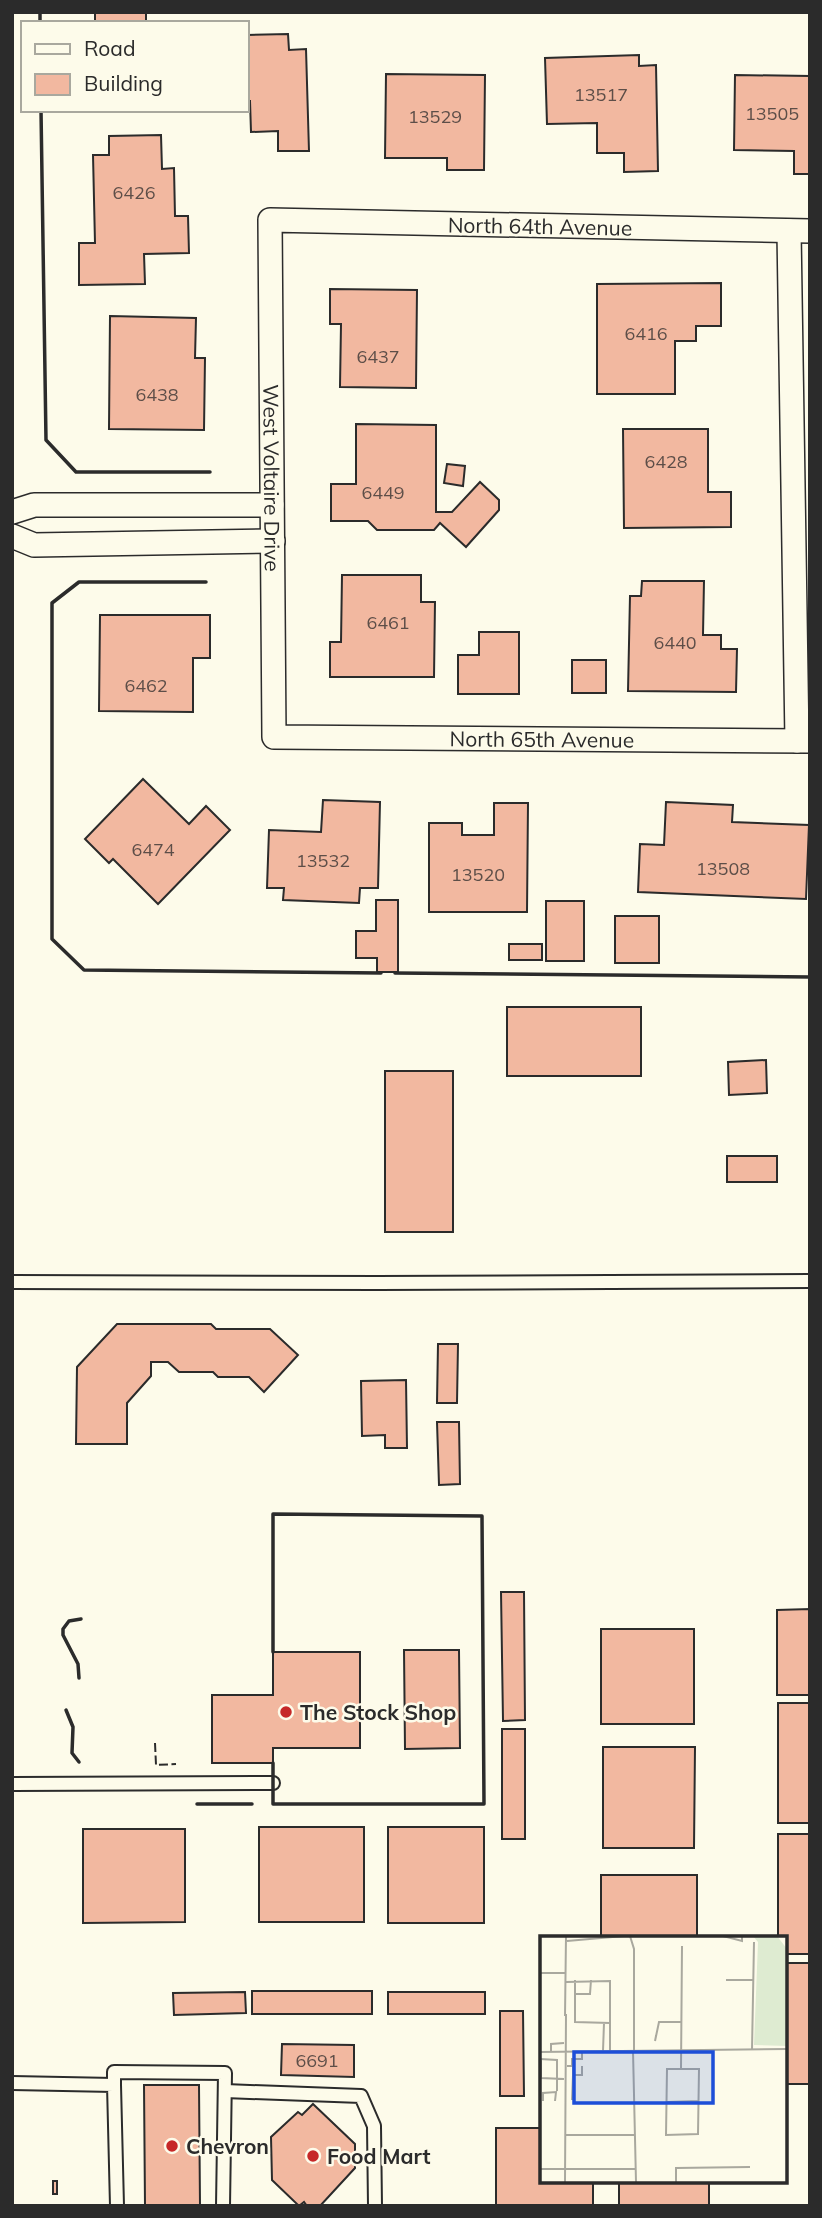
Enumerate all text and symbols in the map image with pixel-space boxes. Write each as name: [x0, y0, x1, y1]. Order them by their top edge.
legend: [21, 21, 248, 112]
text: Road: [84, 35, 135, 61]
text: Building: [84, 70, 163, 96]
house number: 13517: [574, 83, 628, 106]
house number: 13505: [745, 102, 799, 125]
house number: 13529: [408, 105, 462, 128]
house number: 6426: [112, 181, 156, 204]
street label: North 64th Avenue: [448, 211, 632, 241]
house number: 6416: [624, 322, 668, 345]
house number: 6437: [356, 345, 400, 368]
house number: 6438: [135, 383, 179, 406]
street label: West Voltaire Drive: [258, 384, 286, 572]
house number: 6428: [644, 450, 688, 473]
house number: 6449: [361, 481, 405, 504]
house number: 6461: [366, 611, 410, 634]
house number: 6440: [653, 631, 697, 654]
house number: 6462: [124, 674, 168, 697]
street label: North 65th Avenue: [449, 725, 634, 753]
house number: 6474: [131, 838, 175, 861]
house number: 13532: [296, 849, 350, 872]
house number: 13508: [696, 857, 750, 880]
house number: 13520: [451, 863, 505, 886]
place label: The Stock Shop: [300, 1699, 456, 1725]
marker: The Stock Shop: [278, 1704, 294, 1720]
inset map: [540, 1936, 787, 2183]
house number: 6691: [295, 2049, 339, 2072]
place label: Chevron: [186, 2133, 269, 2159]
marker: Chevron: [164, 2138, 180, 2154]
place label: Food Mart: [327, 2143, 430, 2169]
marker: Food Mart: [305, 2148, 321, 2164]

